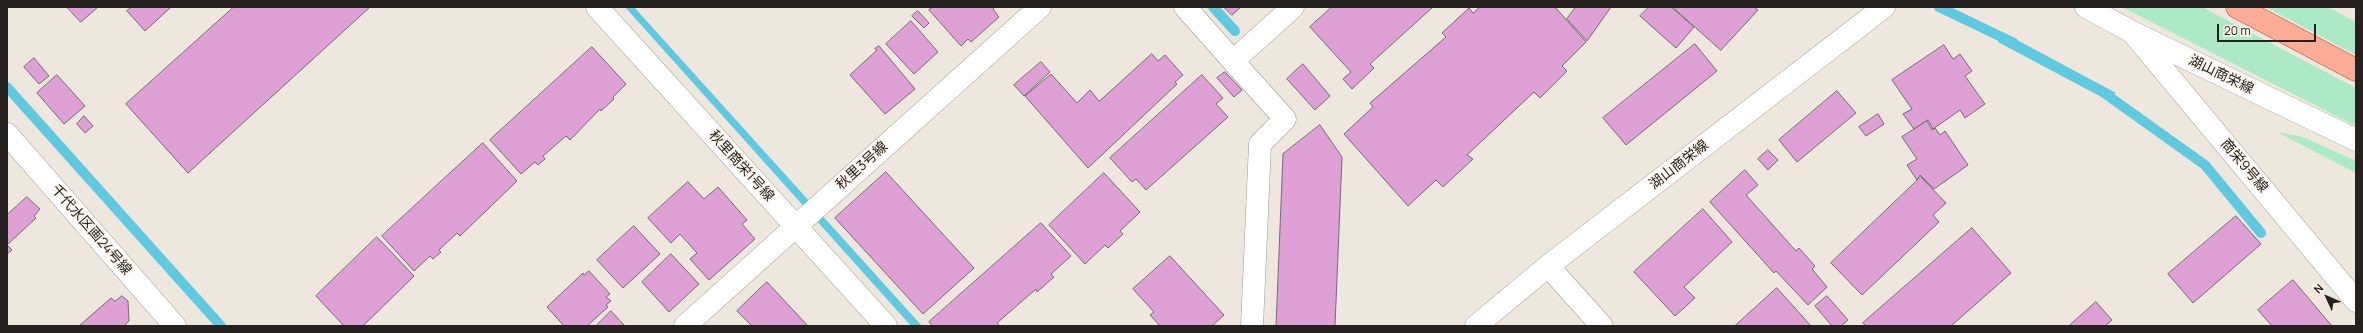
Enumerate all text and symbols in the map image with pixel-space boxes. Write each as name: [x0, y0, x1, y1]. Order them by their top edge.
scale bar: [2219, 16, 2318, 42]
text: 20 m: [2224, 22, 2251, 39]
street label: 湖山商栄線: [2186, 52, 2256, 98]
street label: 秋里商栄1号線: [705, 127, 777, 205]
street label: 商栄9号線: [2217, 136, 2271, 196]
street label: 湖山商栄線: [1646, 137, 1712, 193]
street label: 秋里3号線: [833, 138, 891, 194]
street label: 千代水区画24号線: [47, 181, 135, 279]
north arrow: [2307, 277, 2347, 317]
text: N: [2310, 280, 2326, 296]

